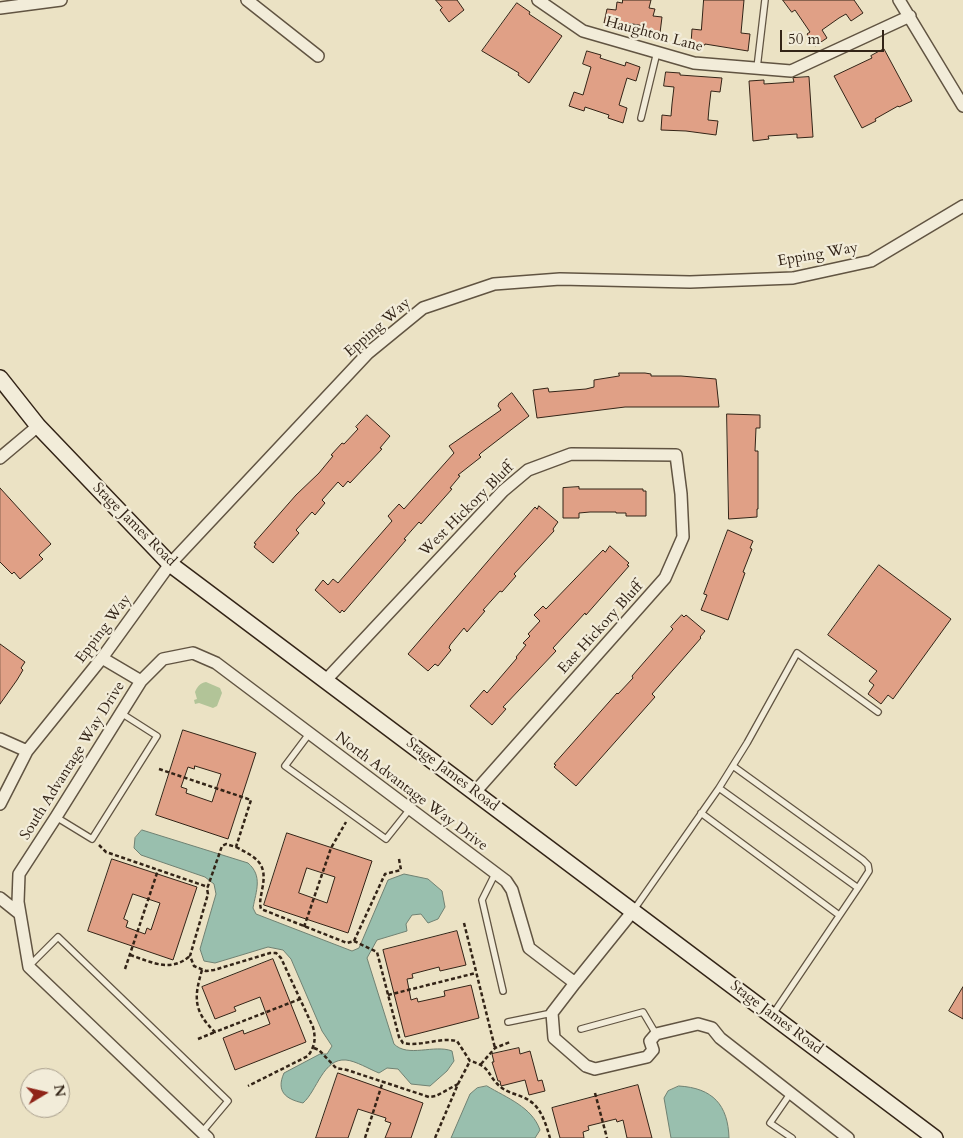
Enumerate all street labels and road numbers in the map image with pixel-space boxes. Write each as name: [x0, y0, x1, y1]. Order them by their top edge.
street label: Haughton Lane: [603, 13, 705, 57]
street label: Epping Way: [776, 239, 860, 271]
street label: Epping Way: [341, 295, 415, 361]
street label: West Hickory Bluff: [416, 459, 518, 561]
street label: Stage James Road: [88, 479, 180, 571]
street label: East Hickory Bluff: [555, 578, 647, 678]
street label: Epping Way: [72, 591, 136, 667]
street label: South Advantage Way Drive: [17, 678, 129, 844]
street label: North Advantage Way Drive: [331, 729, 491, 855]
street label: Stage James Road: [402, 734, 502, 816]
street label: Stage James Road: [726, 977, 826, 1059]

